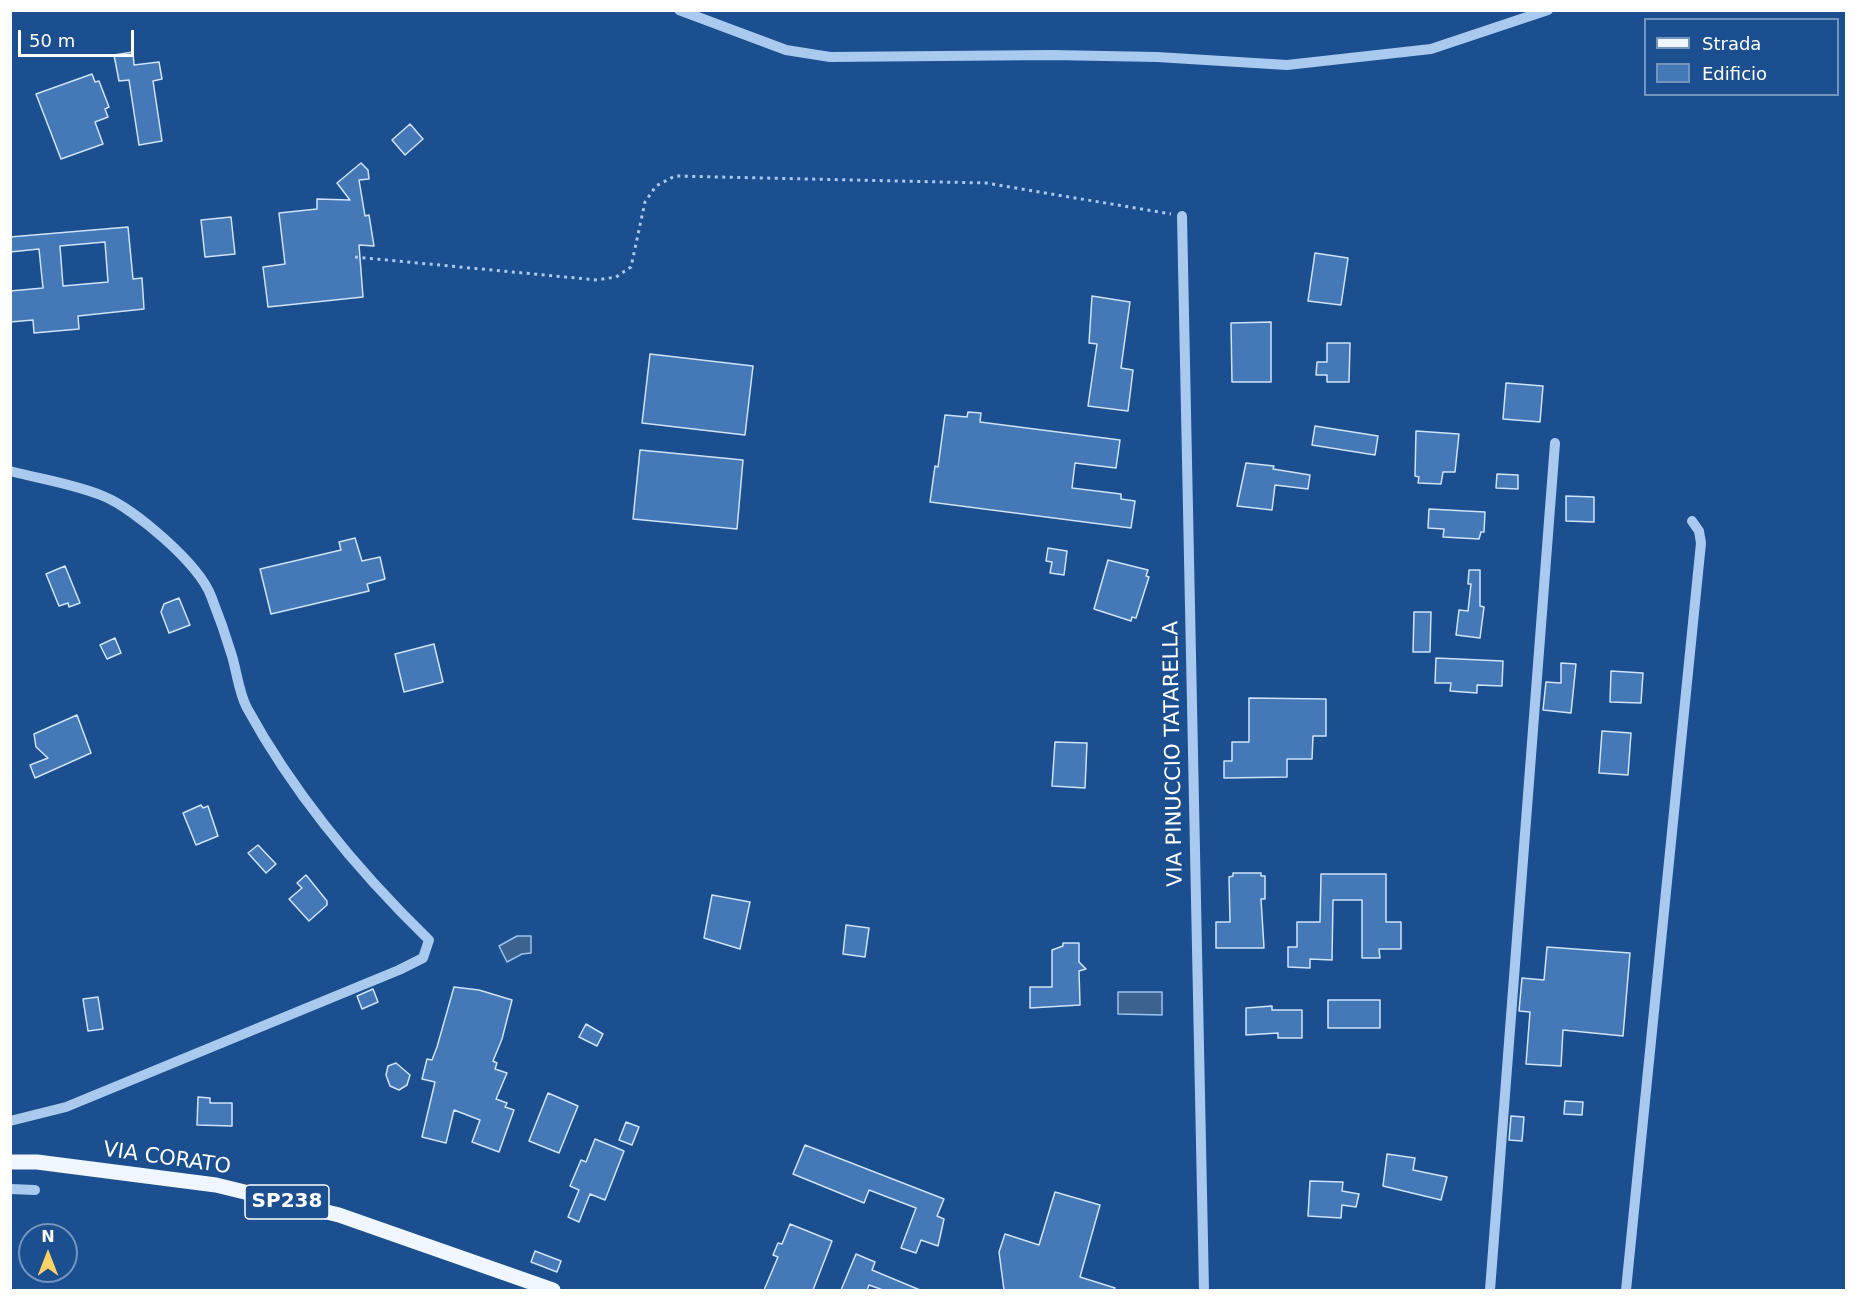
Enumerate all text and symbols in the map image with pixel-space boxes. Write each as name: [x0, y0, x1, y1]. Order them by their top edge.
scale bar: [21, 18, 136, 56]
legend: [1644, 18, 1839, 96]
text: 50 m: [29, 30, 75, 51]
text: Strada: [1702, 33, 1761, 54]
text: Edificio: [1702, 63, 1767, 84]
street label: VIA PINUCCIO TATARELLA: [1159, 621, 1189, 887]
street label: VIA CORATO: [102, 1138, 232, 1180]
road number: SP238: [245, 1185, 329, 1219]
north arrow: [18, 1223, 78, 1283]
text: N: [41, 1227, 55, 1246]

